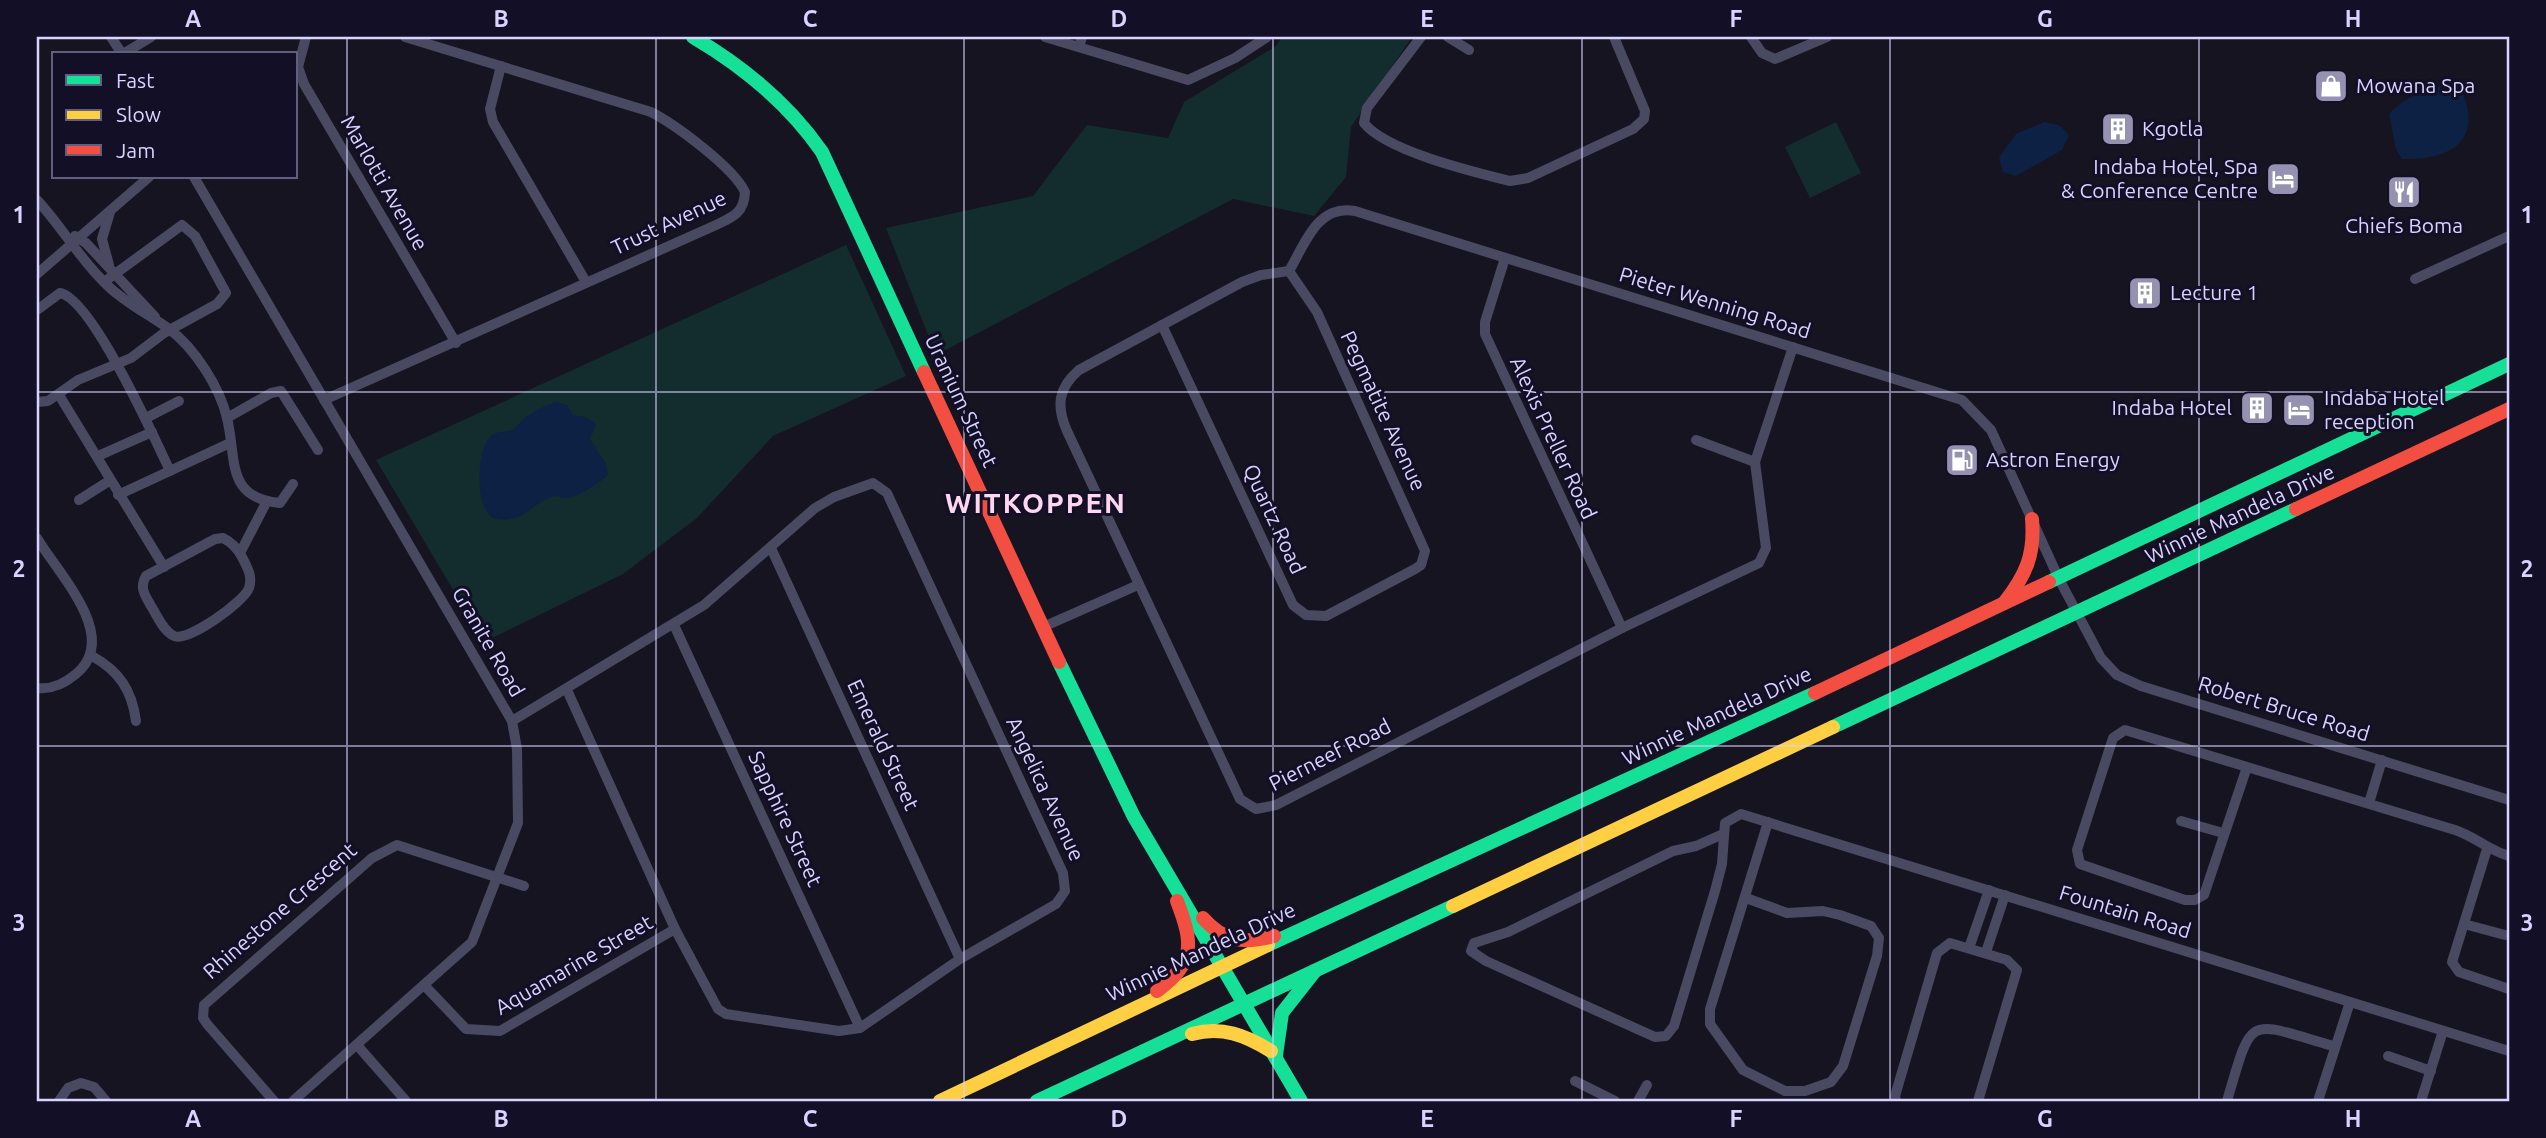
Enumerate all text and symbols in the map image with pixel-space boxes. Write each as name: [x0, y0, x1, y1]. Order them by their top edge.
text: A: [185, 6, 201, 31]
text: B: [493, 6, 509, 31]
text: C: [803, 6, 818, 31]
text: D: [1111, 6, 1127, 31]
text: E: [1420, 6, 1434, 31]
text: F: [1730, 6, 1743, 31]
text: G: [2037, 6, 2053, 31]
text: H: [2345, 6, 2361, 31]
legend: [52, 52, 298, 178]
shop icon: Mowana Spa: [2312, 67, 2350, 105]
text: Fast: [116, 68, 154, 92]
place label: Mowana Spa: [2356, 73, 2475, 97]
text: Slow: [116, 102, 161, 126]
building icon: Kgotla: [2099, 110, 2137, 148]
street label: Marlotti Avenue: [336, 111, 433, 254]
place label: Kgotla: [2142, 116, 2203, 140]
text: Jam: [116, 138, 155, 162]
place label: Indaba Hotel, Spa & Conference Centre: [2061, 154, 2258, 202]
hotel icon: Indaba Hotel, Spa & Conference Centre: [2264, 160, 2302, 198]
restaurant icon: Chiefs Boma: [2385, 173, 2423, 211]
street label: Trust Avenue: [607, 185, 730, 259]
text: 1: [13, 202, 25, 227]
text: 1: [2521, 202, 2533, 227]
place label: Chiefs Boma: [2345, 213, 2463, 237]
street label: Pieter Wenning Road: [1617, 261, 1814, 343]
building icon: Lecture 1: [2126, 274, 2164, 312]
place label: Lecture 1: [2170, 280, 2258, 304]
street label: Pegmatite Avenue: [1336, 327, 1431, 494]
street label: Uranium Street: [921, 330, 1003, 471]
street label: Alexis Preller Road: [1506, 353, 1602, 523]
place label: Indaba Hotel reception: [2324, 385, 2445, 433]
building icon: Indaba Hotel: [2238, 389, 2276, 427]
hotel icon: Indaba Hotel reception: [2280, 391, 2318, 429]
place label: Indaba Hotel: [2111, 395, 2232, 419]
fuel station icon: Astron Energy: [1943, 441, 1981, 479]
place label: Astron Energy: [1986, 447, 2120, 471]
street label: Winnie Mandela Drive: [2141, 459, 2338, 568]
street label: Quartz Road: [1239, 460, 1311, 577]
district label: WITKOPPEN: [945, 487, 1127, 518]
text: 2: [13, 556, 25, 581]
text: 2: [2521, 556, 2533, 581]
street label: Granite Road: [448, 582, 530, 701]
street label: Winnie Mandela Drive: [1618, 661, 1815, 770]
street label: Robert Bruce Road: [2196, 671, 2373, 746]
street label: Emerald Street: [843, 675, 925, 814]
street label: Angelica Avenue: [1002, 713, 1090, 864]
street label: Pierneef Road: [1265, 713, 1395, 795]
street label: Sapphire Street: [744, 747, 828, 890]
street label: Rhinestone Crescent: [198, 837, 361, 983]
street label: Fountain Road: [2056, 880, 2194, 942]
street label: Winnie Mandela Drive: [1102, 897, 1299, 1006]
street label: Aquamarine Street: [491, 909, 656, 1019]
text: 3: [13, 910, 25, 935]
text: 3: [2521, 910, 2533, 935]
text: A: [185, 1106, 201, 1131]
text: B: [493, 1106, 509, 1131]
text: C: [803, 1106, 818, 1131]
text: D: [1111, 1106, 1127, 1131]
text: E: [1420, 1106, 1434, 1131]
text: F: [1730, 1106, 1743, 1131]
text: G: [2037, 1106, 2053, 1131]
text: H: [2345, 1106, 2361, 1131]

